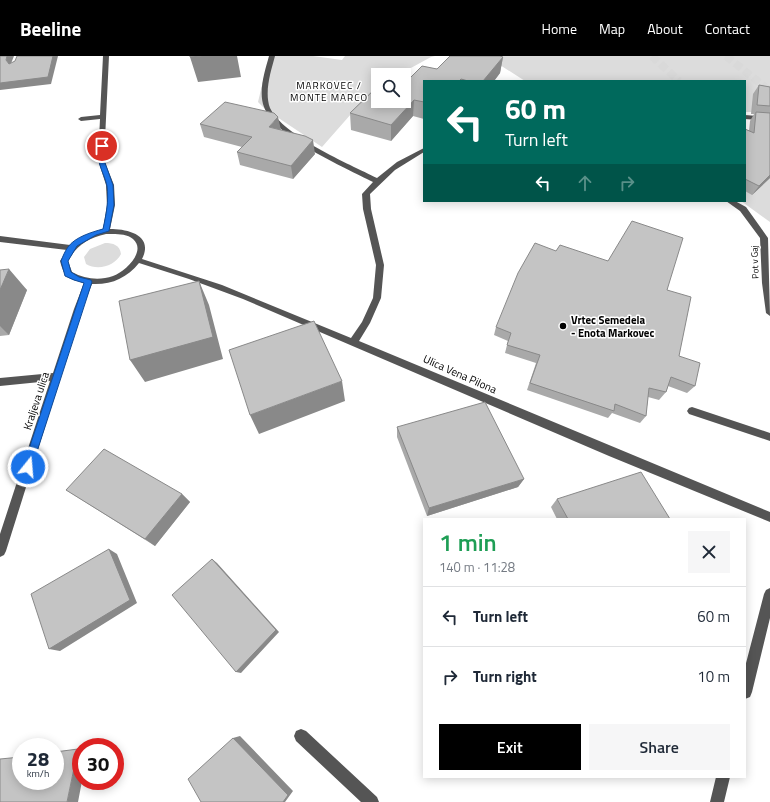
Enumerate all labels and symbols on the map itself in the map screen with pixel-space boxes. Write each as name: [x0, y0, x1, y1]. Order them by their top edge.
district label: MARKOVEC / MONTE MARCO: [290, 78, 368, 105]
pin: [85, 129, 119, 163]
street label: Pot v Gaj: [747, 245, 762, 279]
place label: Vrtec Semedela - Enota Markovec: [571, 312, 654, 341]
marker: Vrtec Semedela - Enota Markovec: [558, 321, 568, 331]
street label: Ulica Vena Pilona: [421, 351, 500, 398]
street label: Kraljeva ulica: [19, 369, 53, 432]
position arrow: [7, 446, 49, 488]
speed limit sign: 30: [72, 738, 124, 790]

